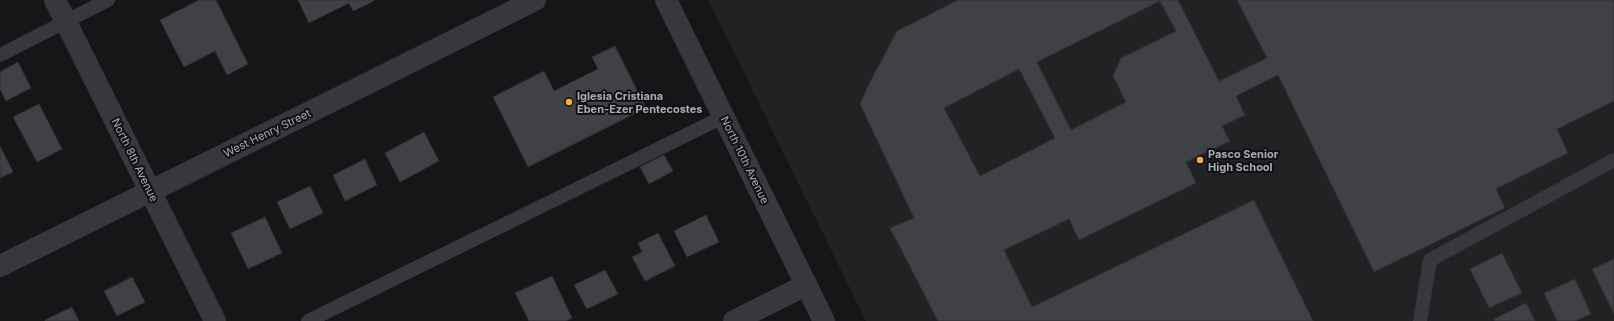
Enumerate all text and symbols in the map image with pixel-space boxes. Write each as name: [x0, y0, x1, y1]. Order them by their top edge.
place label: Iglesia Cristiana Eben-Ezer Pentecostes: [577, 89, 703, 116]
marker: Iglesia Cristiana Eben-Ezer Pentecostes: [564, 97, 574, 107]
street label: West Henry Street: [221, 106, 313, 160]
street label: North 10th Avenue: [718, 114, 772, 206]
street label: North 8th Avenue: [109, 116, 161, 204]
place label: Pasco Senior High School: [1208, 147, 1279, 174]
marker: Pasco Senior High School: [1195, 155, 1205, 165]

